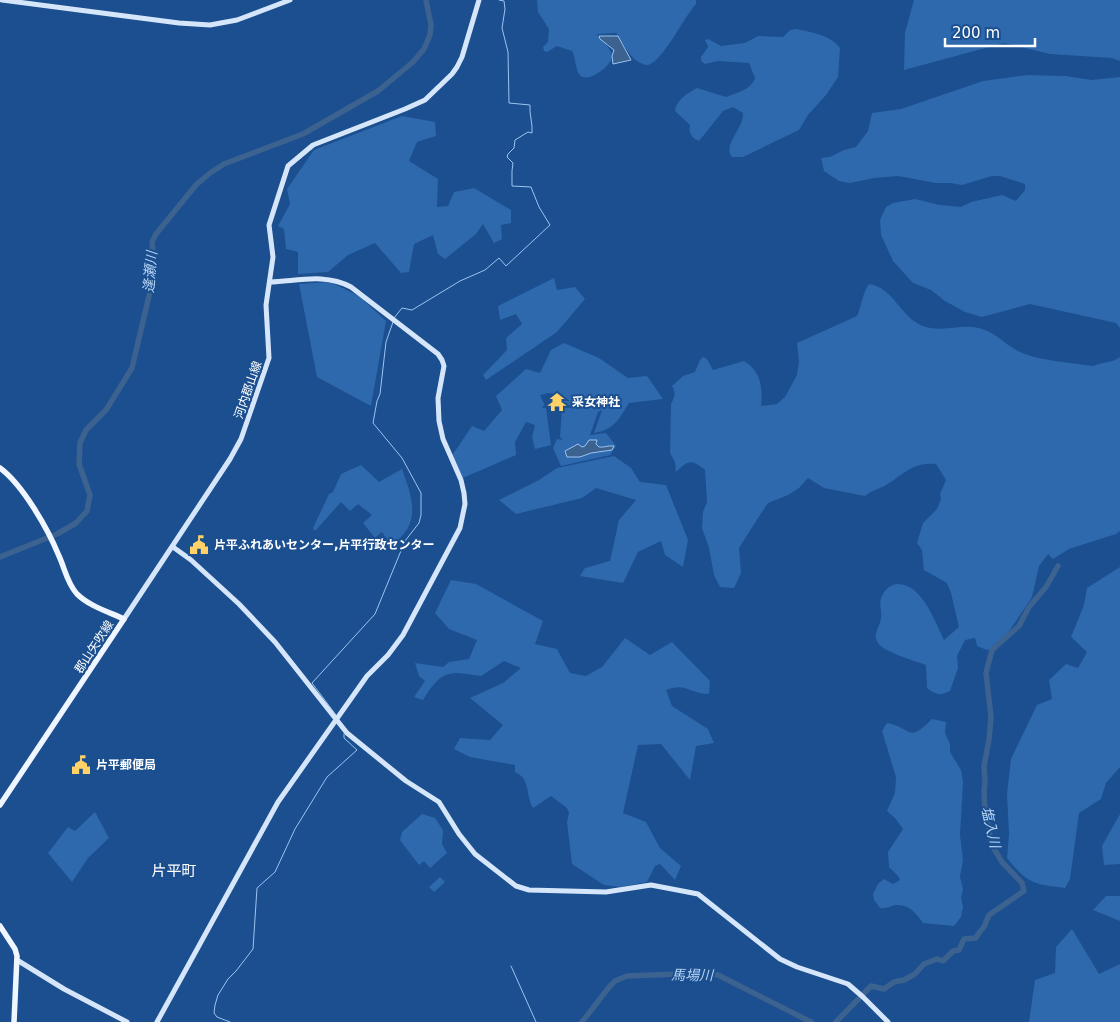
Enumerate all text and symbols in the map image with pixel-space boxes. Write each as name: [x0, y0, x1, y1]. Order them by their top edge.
scale bar: [945, 15, 1035, 47]
text: 200 m: [952, 24, 1000, 42]
water label: 逢瀬川: [140, 248, 160, 294]
street label: 河内郡山線: [232, 359, 264, 421]
temple icon: 采女神社: [546, 391, 568, 413]
place label: 采女神社: [572, 395, 620, 409]
public building icon: 片平ふれあいセンター,片平行政センター: [188, 534, 210, 556]
place label: 片平ふれあいセンター,片平行政センター: [214, 538, 435, 552]
street label: 郡山矢吹線: [72, 618, 116, 676]
public building icon: 片平郵便局: [70, 754, 92, 776]
place label: 片平郵便局: [96, 758, 156, 772]
water label: 塩入川: [978, 805, 1004, 851]
district label: 片平町: [151, 862, 197, 880]
water label: 馬場川: [671, 967, 715, 983]

